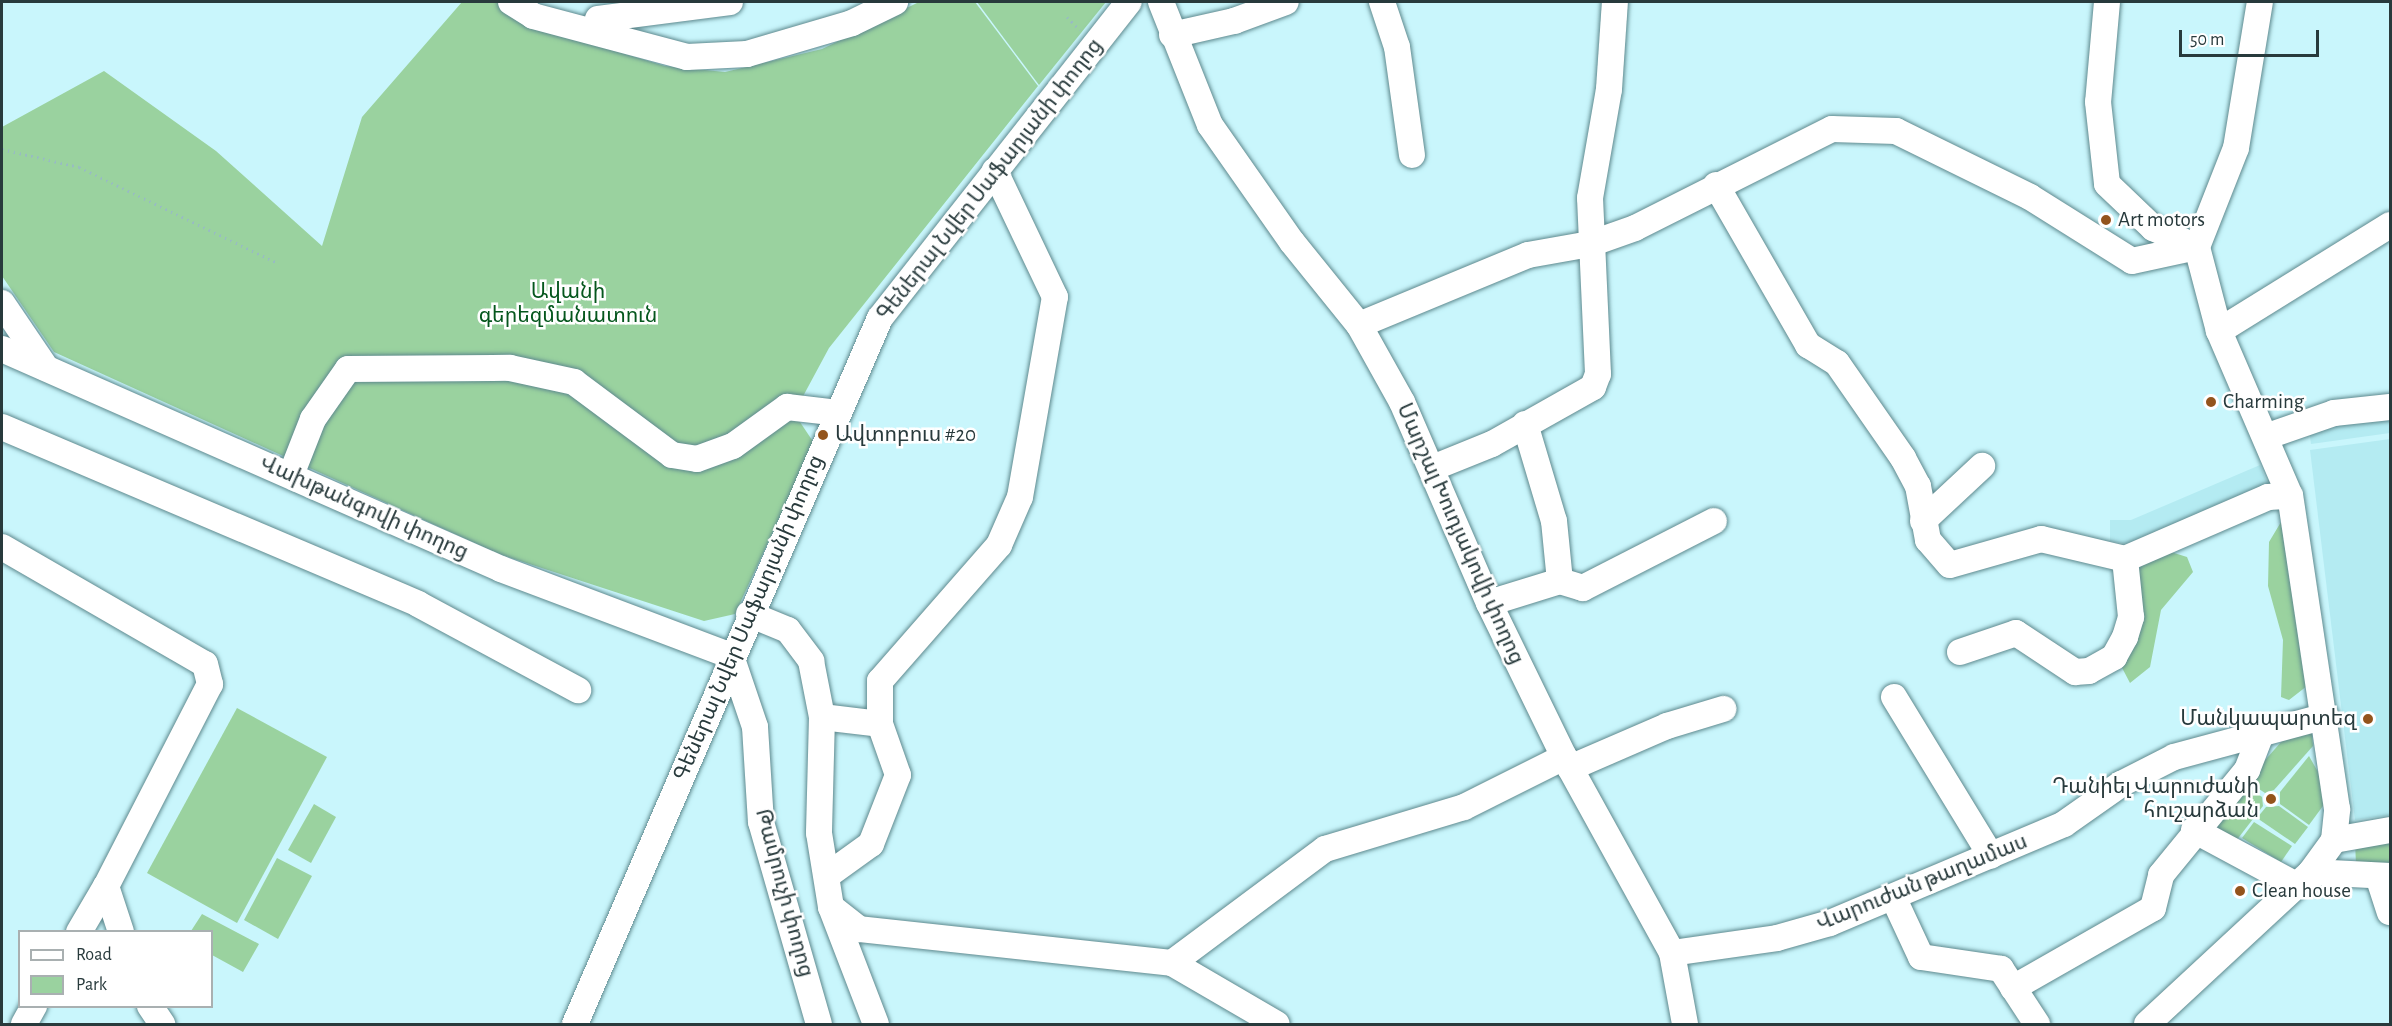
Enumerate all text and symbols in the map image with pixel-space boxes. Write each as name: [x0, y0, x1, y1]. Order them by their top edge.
scale bar: [2182, 18, 2322, 56]
text: 50 m: [2190, 31, 2224, 49]
street label: Գեներալ Նվեր Սաֆարյանի փողոց: [872, 34, 1108, 326]
place label: Art motors: [2118, 207, 2205, 233]
marker: Art motors: [2099, 213, 2113, 227]
park label: Ավանի գերեզմանատուն: [479, 279, 657, 329]
place label: Charming: [2223, 389, 2304, 415]
marker: Charming: [2204, 395, 2218, 409]
street label: Մարշալ Խուդյակովի փողոց: [1391, 400, 1529, 668]
place label: Ավտոբուս #20: [835, 422, 976, 448]
marker: Ավտոբուս #20: [816, 428, 830, 442]
street label: Վախթանգովի փողոց: [256, 451, 472, 565]
street label: Գեներալ Նվեր Սաֆարյանի փողոց: [669, 451, 829, 785]
place label: Մանկապարտեզ: [2180, 706, 2356, 732]
marker: Մանկապարտեզ: [2361, 712, 2375, 726]
place label: Դանիել Վարուժանի հուշարձան: [2052, 774, 2259, 824]
marker: Դանիել Վարուժանի հուշարձան: [2264, 792, 2278, 806]
street label: Թամրուչի փողոց: [749, 806, 819, 980]
street label: Վարուժան թաղամաս: [1813, 829, 2031, 937]
place label: Clean house: [2252, 878, 2351, 904]
marker: Clean house: [2233, 884, 2247, 898]
legend: [18, 930, 213, 1008]
text: Road: [76, 946, 112, 964]
text: Park: [76, 976, 107, 994]

